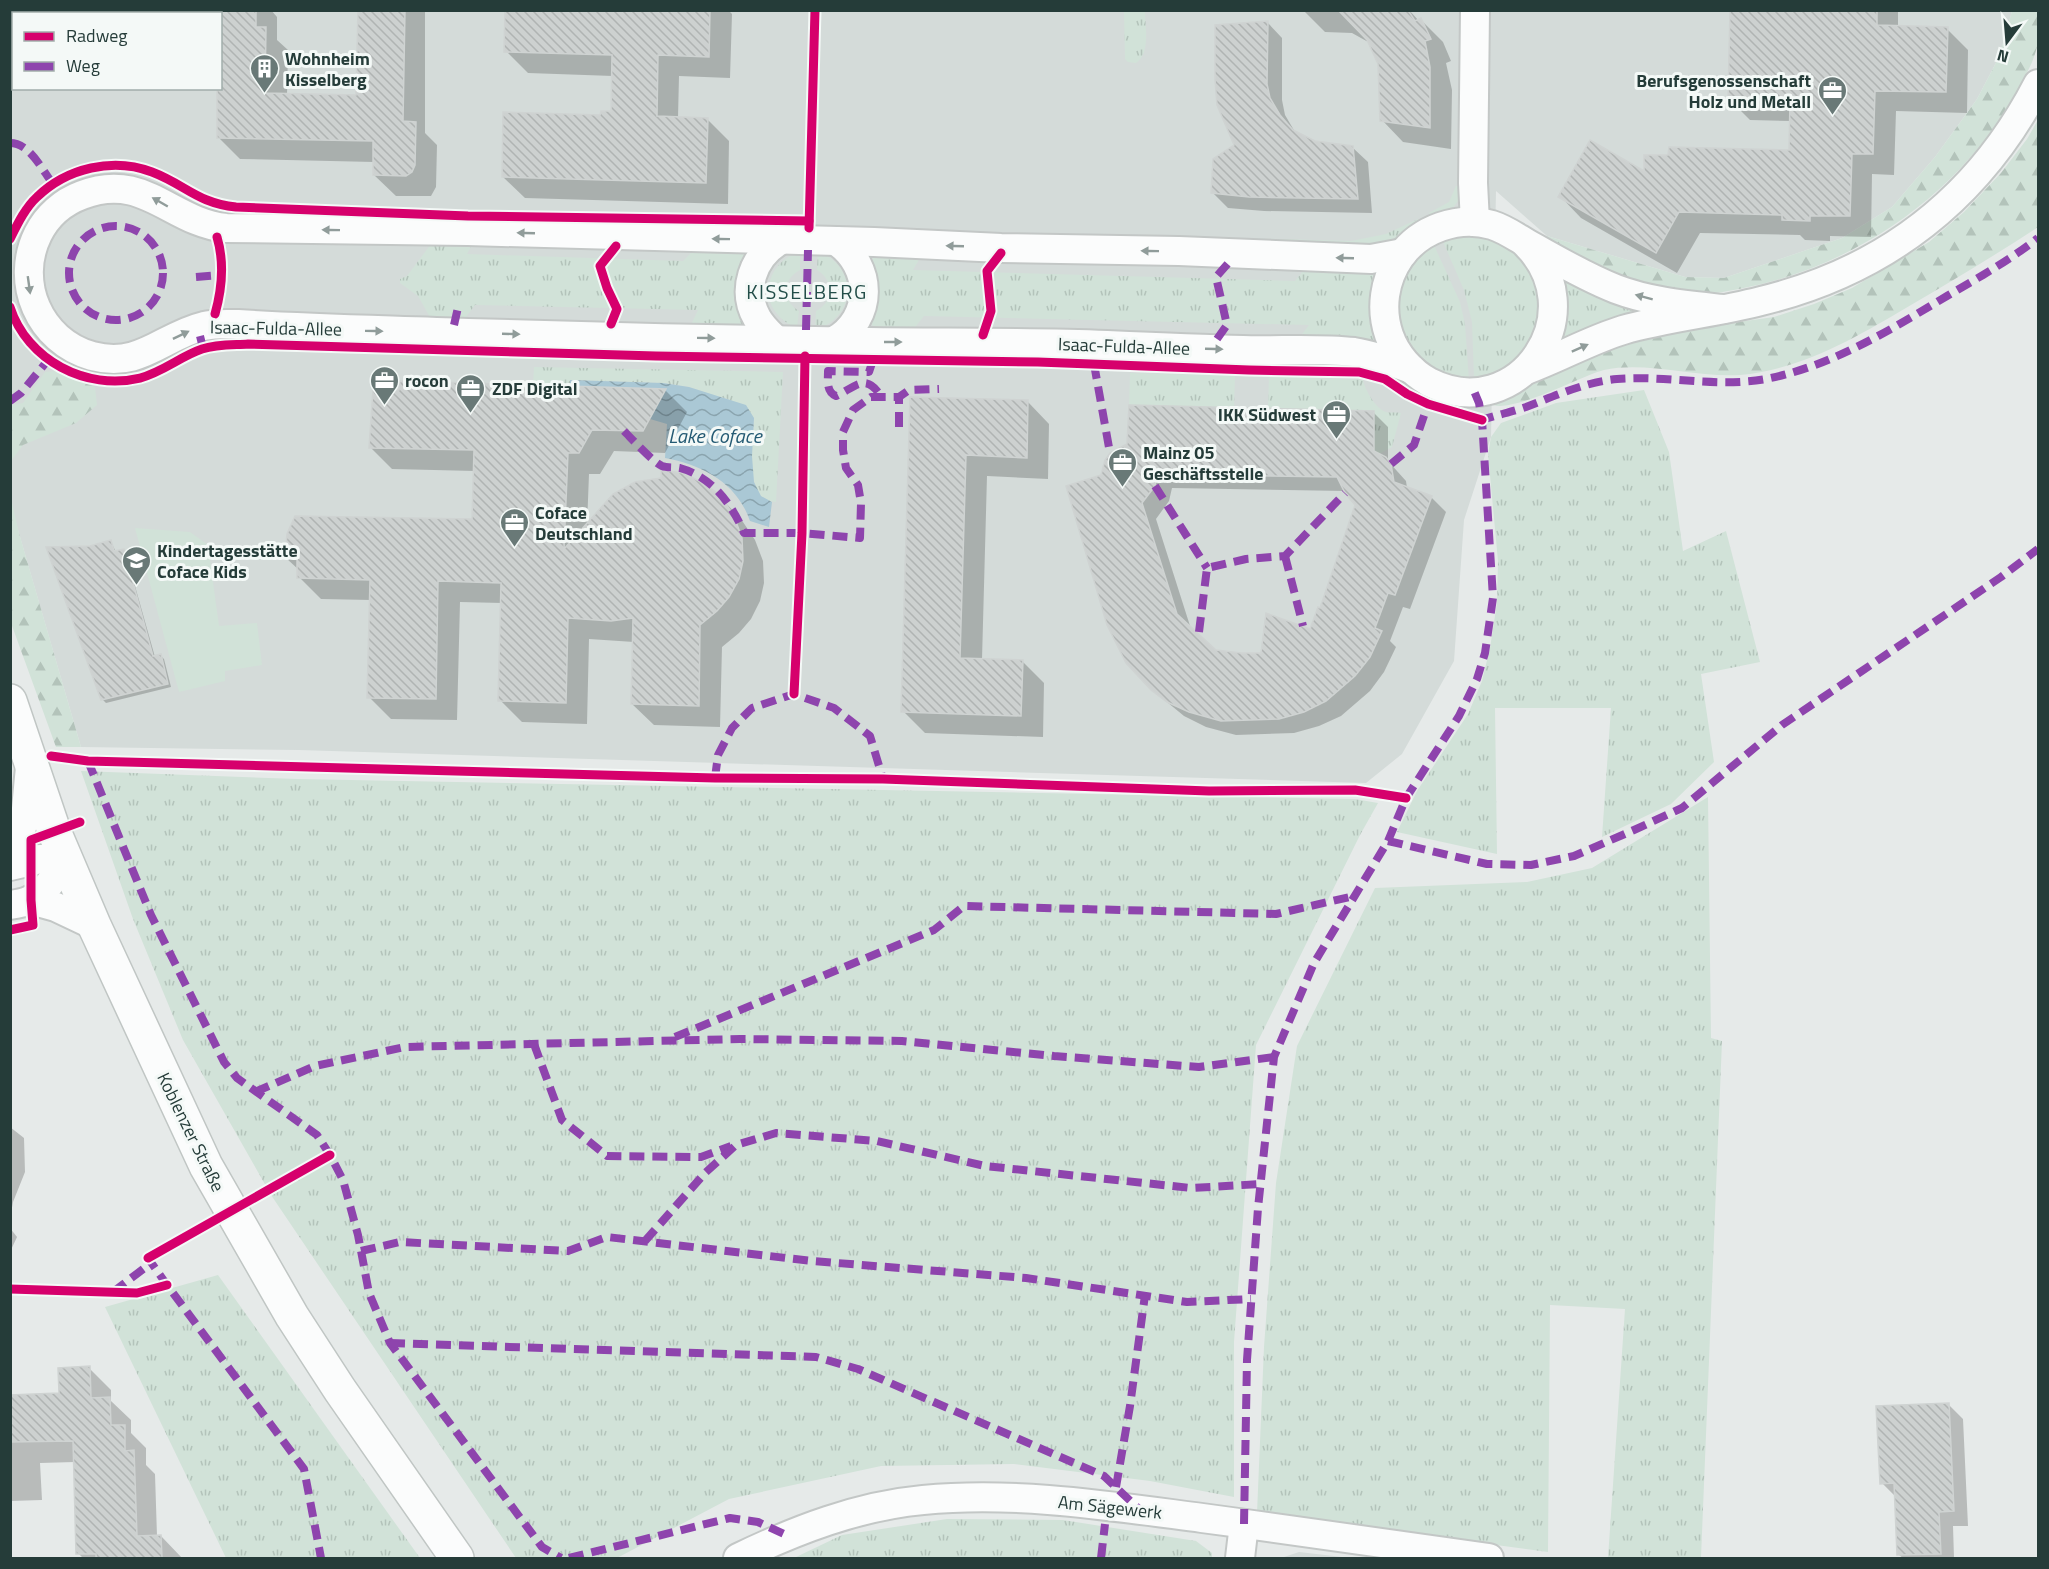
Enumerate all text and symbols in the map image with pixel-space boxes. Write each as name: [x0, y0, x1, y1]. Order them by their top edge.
legend: [12, 12, 222, 90]
north arrow: [1977, 12, 2037, 72]
text: Radweg: [66, 22, 128, 49]
text: N: [1994, 43, 2012, 69]
place label: Wohnheim Kisselberg: [285, 45, 370, 93]
text: Weg: [66, 52, 100, 79]
building icon: Wohnheim Kisselberg: [248, 52, 280, 94]
place label: Berufsgenossenschaft Holz und Metall: [1636, 67, 1811, 115]
office icon: Berufsgenossenschaft Holz und Metall: [1816, 74, 1848, 116]
one-way arrow: [152, 197, 169, 207]
one-way arrow: [321, 225, 340, 235]
one-way arrow: [516, 229, 535, 238]
one-way arrow: [711, 235, 730, 244]
one-way arrow: [946, 241, 965, 251]
one-way arrow: [1141, 246, 1160, 255]
one-way arrow: [1336, 253, 1355, 263]
one-way arrow: [25, 276, 34, 295]
district label: KISSELBERG: [746, 276, 868, 307]
one-way arrow: [1635, 292, 1654, 302]
street label: Isaac-Fulda-Allee: [210, 313, 342, 343]
one-way arrow: [364, 326, 383, 335]
one-way arrow: [502, 329, 521, 339]
street label: Isaac-Fulda-Allee: [1057, 330, 1191, 362]
one-way arrow: [173, 331, 190, 340]
one-way arrow: [697, 333, 716, 343]
one-way arrow: [883, 337, 902, 347]
one-way arrow: [1572, 343, 1589, 352]
one-way arrow: [1204, 344, 1223, 354]
office icon: rocon: [368, 364, 400, 406]
place label: rocon: [405, 367, 449, 394]
office icon: ZDF Digital: [455, 372, 487, 414]
place label: ZDF Digital: [492, 375, 578, 402]
office icon: IKK Südwest: [1321, 398, 1353, 440]
place label: IKK Südwest: [1218, 401, 1316, 428]
water label: Lake Coface: [668, 420, 764, 451]
place label: Mainz 05 Geschäftsstelle: [1143, 439, 1263, 487]
office icon: Mainz 05 Geschäftsstelle: [1106, 446, 1138, 488]
place label: Coface Deutschland: [535, 499, 633, 547]
office icon: Coface Deutschland: [498, 506, 530, 548]
place label: Kindertagesstätte Coface Kids: [157, 537, 298, 585]
school or university icon: Kindertagesstätte Coface Kids: [120, 544, 152, 586]
street label: Koblenzer Straße: [150, 1068, 232, 1196]
street label: Am Sägewerk: [1057, 1488, 1164, 1526]

